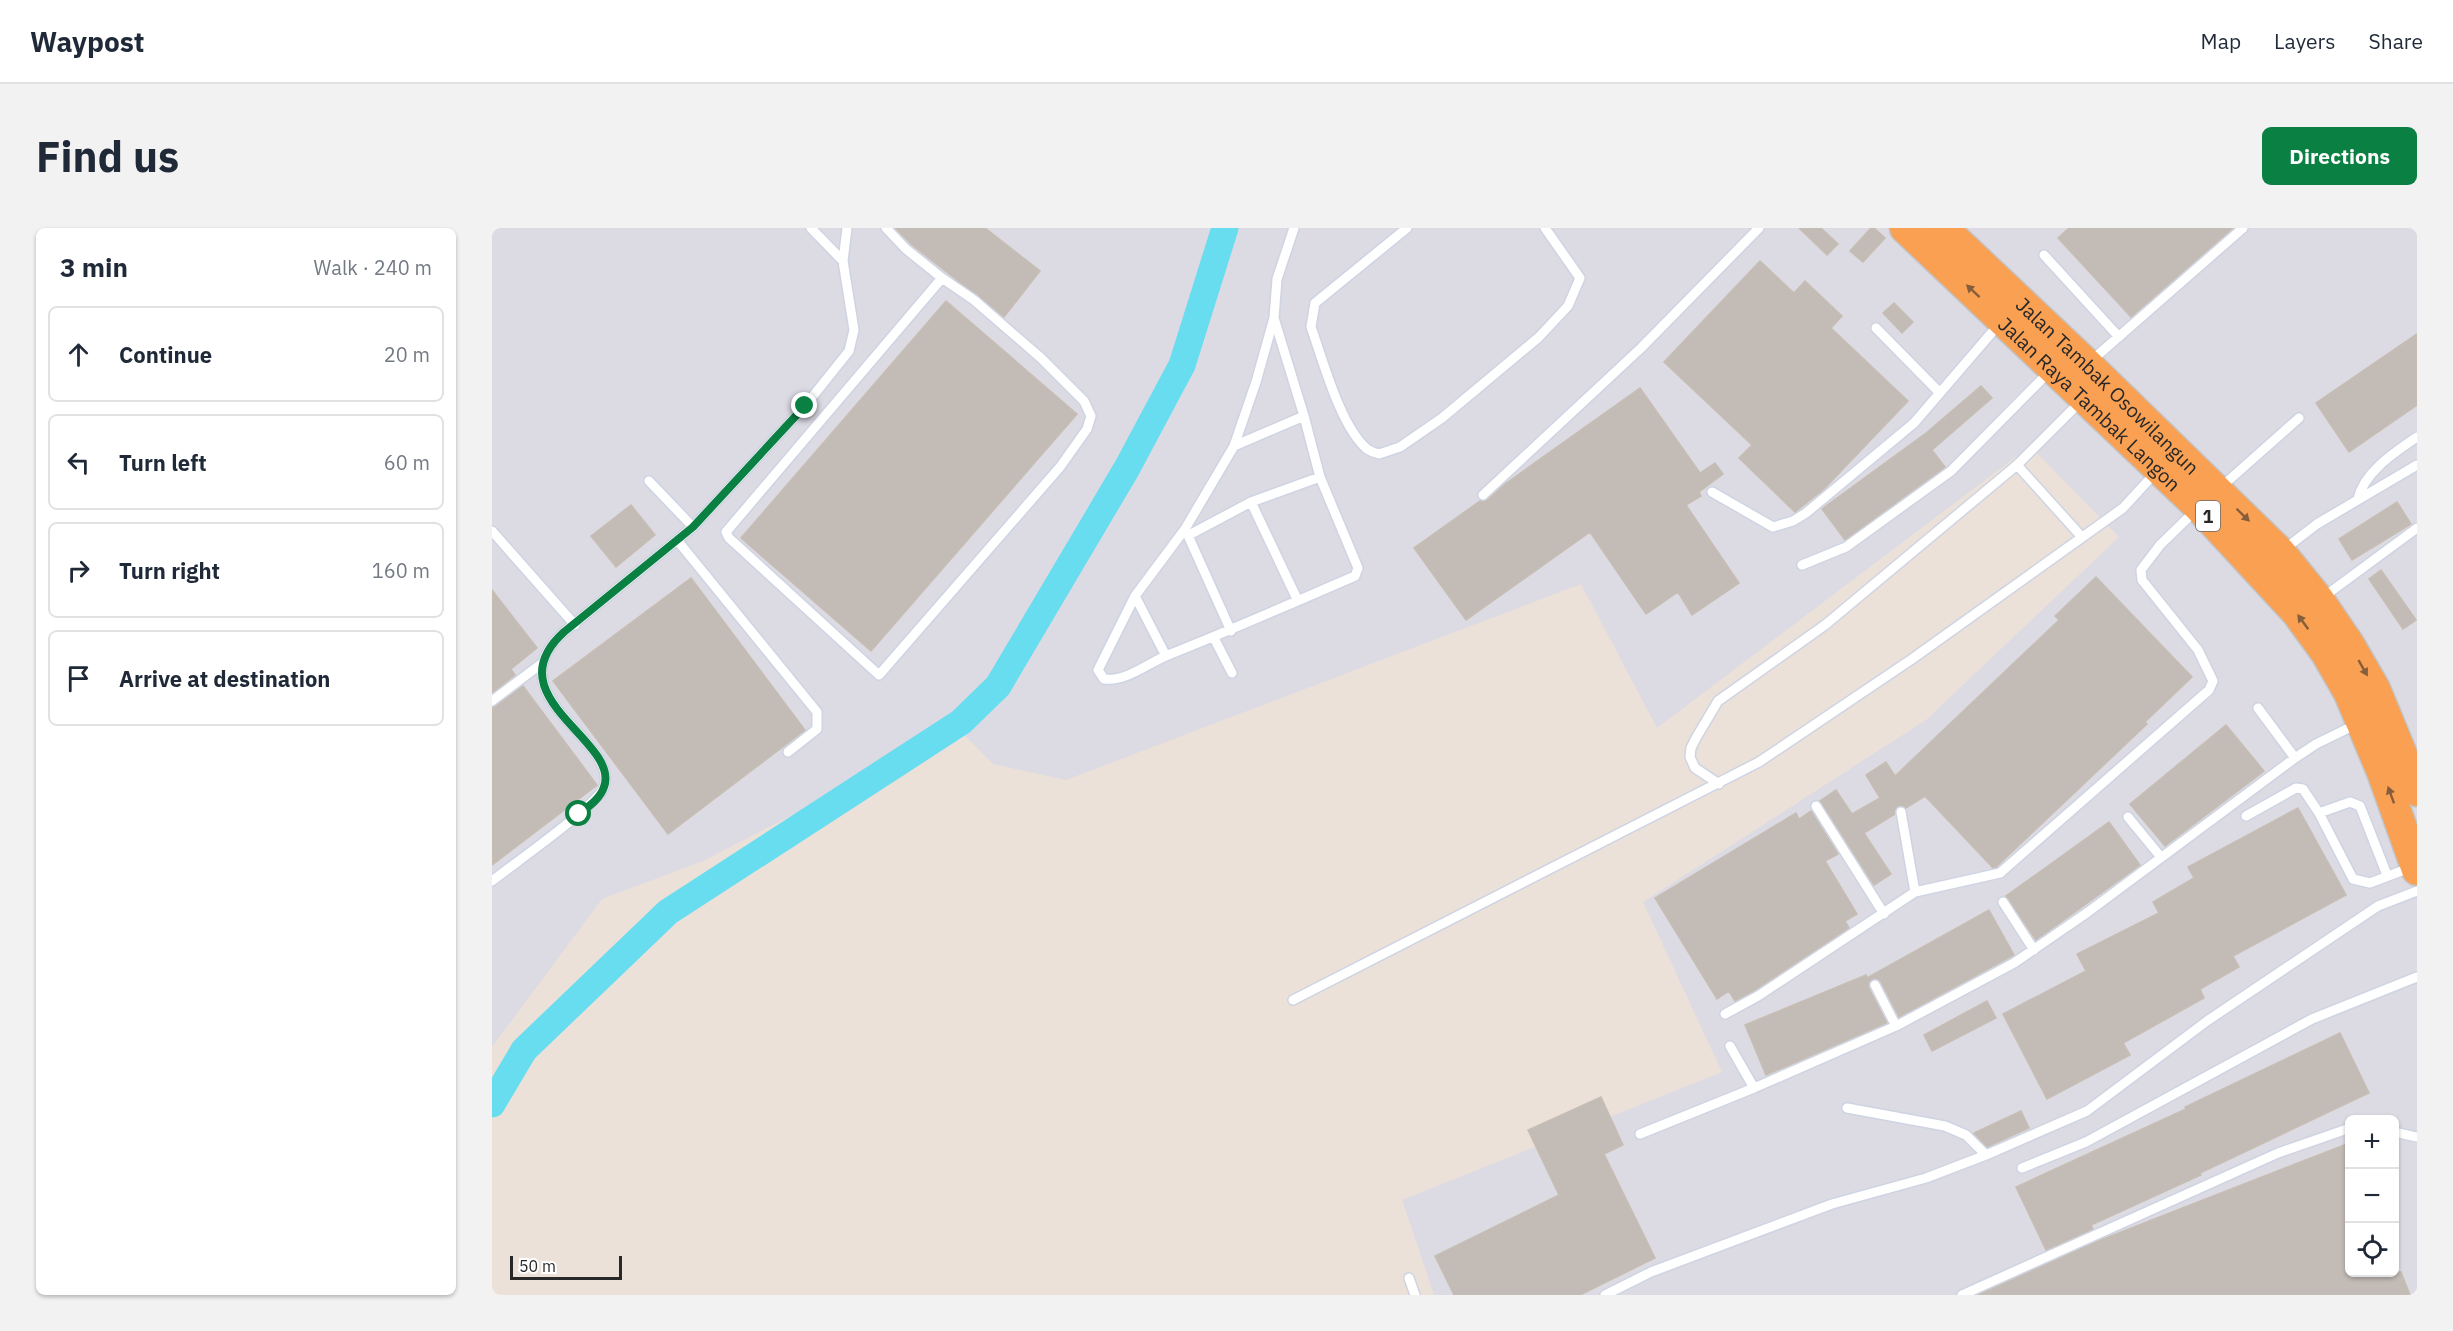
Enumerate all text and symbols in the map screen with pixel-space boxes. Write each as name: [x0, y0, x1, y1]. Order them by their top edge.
text: Waypost: [30, 23, 144, 60]
text: Map: [2201, 27, 2241, 55]
text: Layers: [2274, 27, 2336, 55]
text: Share: [2369, 27, 2423, 55]
button: Directions: [2262, 127, 2417, 185]
text: Find us: [36, 129, 179, 184]
text: 3 min: [60, 250, 128, 284]
text: Walk · 240 m: [314, 254, 432, 281]
one-way arrow: [1965, 284, 1980, 298]
street label: Jalan Tambak Osowilangun: [2010, 291, 2206, 480]
street label: Jalan Raya Tambak Langon: [1993, 310, 2187, 497]
icon: ahead: [62, 338, 95, 371]
text: Continue: [119, 340, 212, 369]
text: 20 m: [384, 341, 430, 368]
route end: [791, 392, 817, 418]
icon: left: [62, 446, 95, 479]
text: Turn left: [119, 448, 207, 477]
text: 60 m: [384, 449, 430, 476]
road number: 1: [2196, 501, 2220, 531]
one-way arrow: [2236, 508, 2251, 522]
icon: right: [62, 554, 95, 587]
text: Turn right: [119, 556, 220, 585]
text: 160 m: [372, 557, 430, 584]
one-way arrow: [2298, 614, 2310, 629]
one-way arrow: [2358, 660, 2368, 677]
icon: arrive: [62, 662, 95, 695]
text: Arrive at destination: [119, 664, 330, 693]
one-way arrow: [2385, 786, 2395, 804]
route start: [565, 800, 591, 826]
map controls: [2345, 1115, 2399, 1277]
button: +: [2345, 1115, 2399, 1169]
button: −: [2345, 1169, 2399, 1223]
button: locate: [2345, 1223, 2399, 1277]
scale bar: [510, 1253, 622, 1280]
text: 50 m: [519, 1256, 556, 1276]

